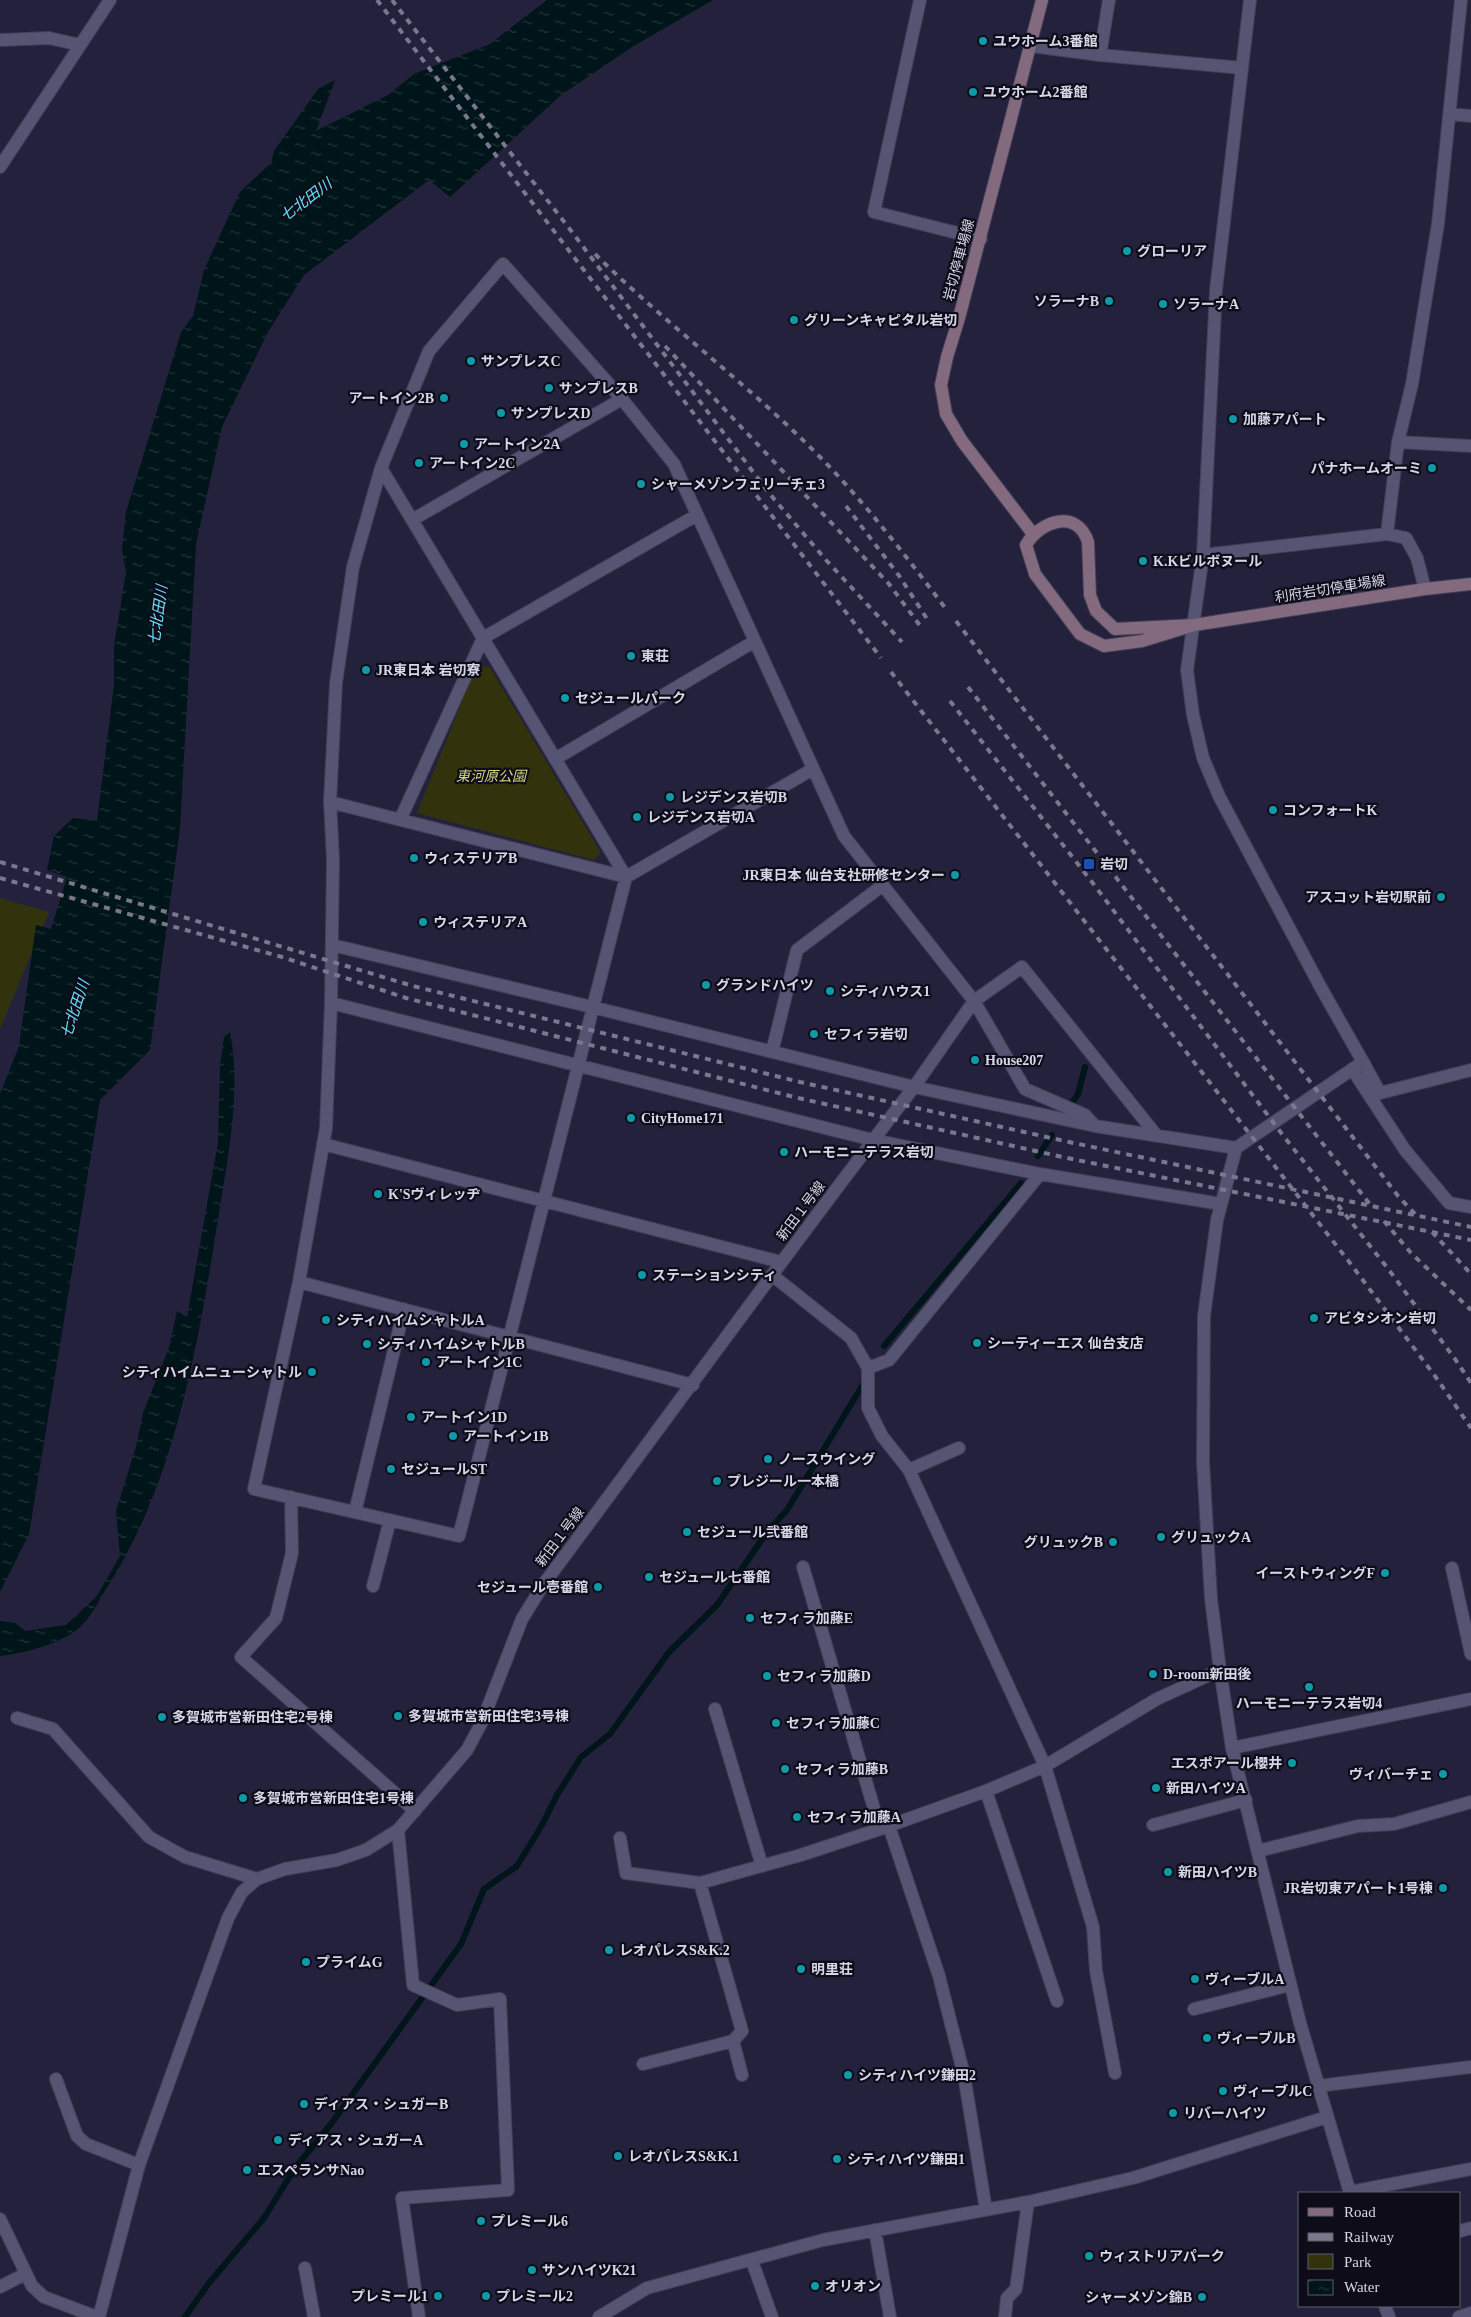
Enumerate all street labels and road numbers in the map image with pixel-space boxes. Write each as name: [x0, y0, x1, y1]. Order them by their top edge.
street label: 岩切停車場線: [941, 217, 977, 303]
street label: 利府岩切停車場線: [1274, 573, 1386, 605]
street label: 新田１号線: [774, 1179, 828, 1243]
street label: 新田１号線: [533, 1505, 587, 1569]

